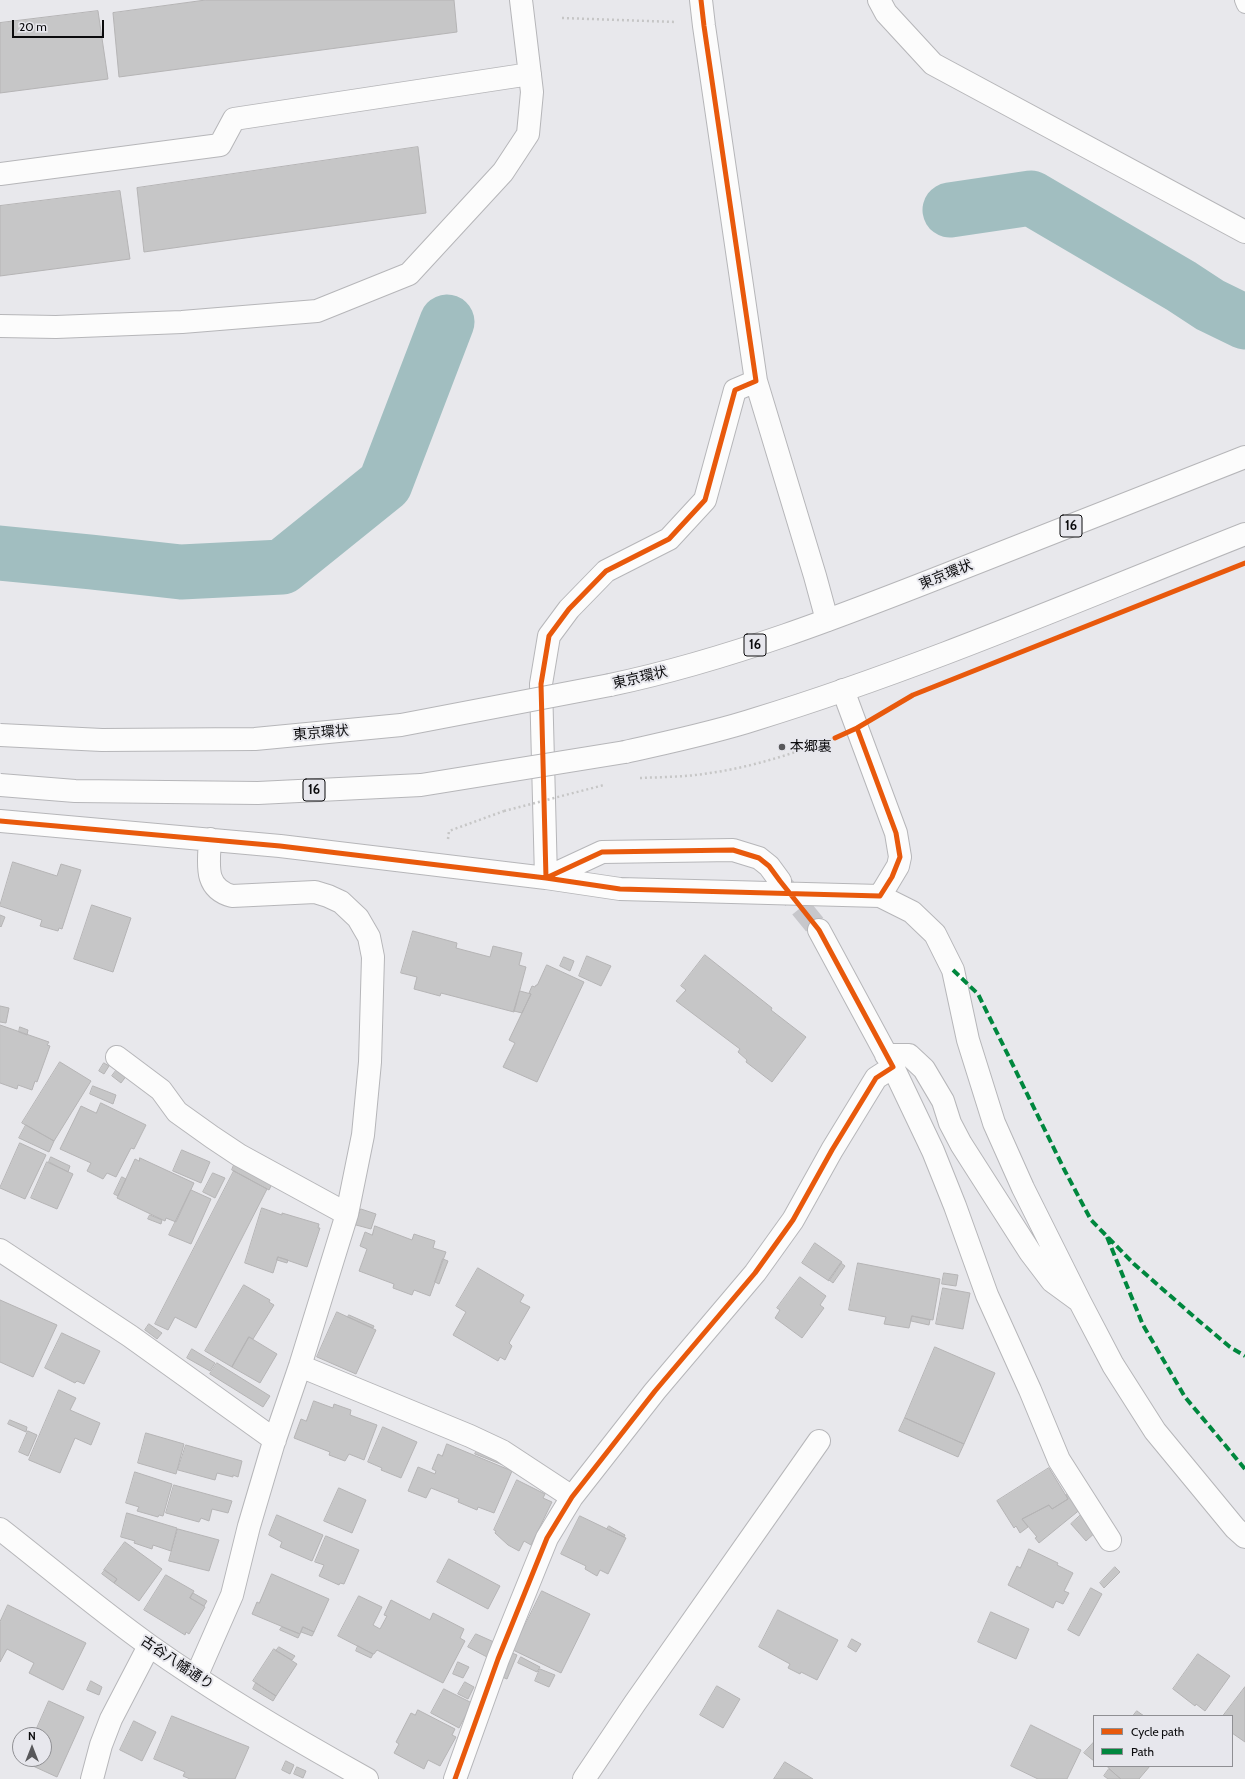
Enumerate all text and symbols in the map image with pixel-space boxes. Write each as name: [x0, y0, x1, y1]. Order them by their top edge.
scale bar: [14, 12, 106, 38]
text: 20 m: [19, 19, 47, 34]
road number: 16: [1060, 515, 1082, 537]
street label: 東京環状: [917, 557, 975, 593]
road number: 16: [744, 634, 766, 656]
street label: 東京環状: [611, 664, 669, 692]
street label: 東京環状: [292, 722, 350, 744]
place label: 本郷裏: [790, 739, 832, 755]
marker: 本郷裏: [777, 742, 787, 752]
road number: 16: [303, 779, 325, 801]
street label: 古谷八幡通り: [137, 1633, 217, 1693]
legend: [1093, 1715, 1233, 1767]
text: Cycle path: [1131, 1724, 1184, 1739]
north arrow: [12, 1727, 52, 1767]
text: N: [28, 1729, 36, 1743]
text: Path: [1131, 1744, 1154, 1759]

